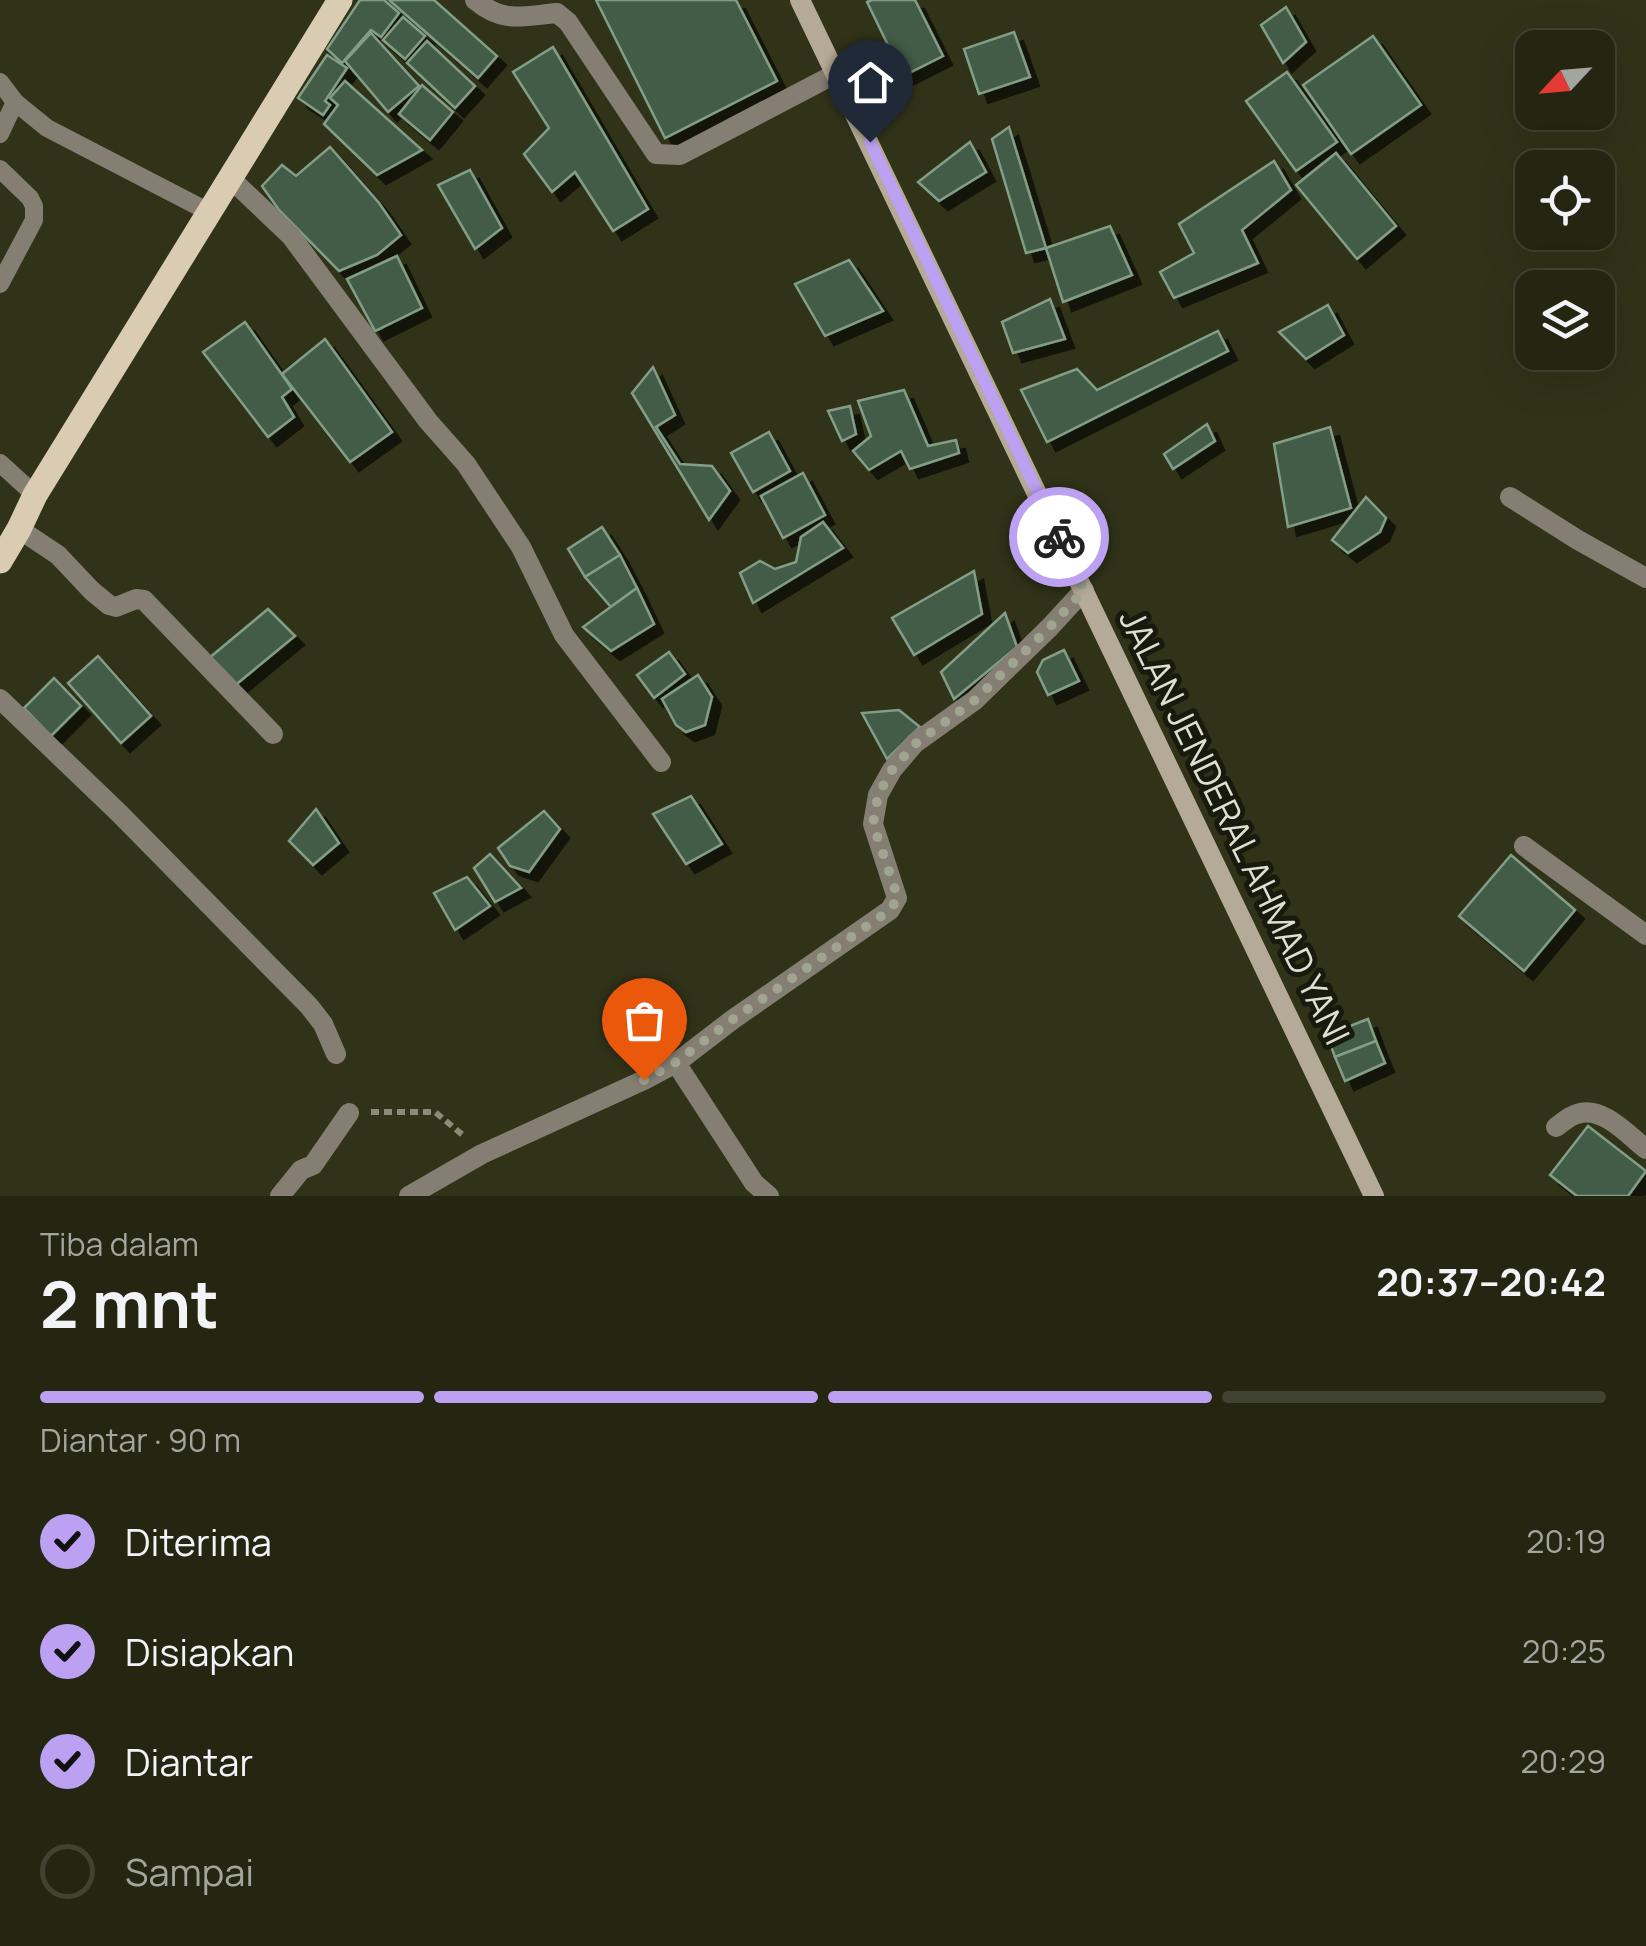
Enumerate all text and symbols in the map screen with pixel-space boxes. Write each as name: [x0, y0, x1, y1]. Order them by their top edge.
north arrow: [1515, 30, 1615, 130]
map controls: [1515, 30, 1615, 370]
pin: [828, 40, 913, 143]
icon: home: [843, 55, 898, 110]
button: locate: [1515, 150, 1615, 250]
button: layers: [1515, 270, 1615, 370]
courier: [1009, 487, 1109, 587]
icon: bike: [1032, 510, 1087, 565]
street label: JALAN JENDERAL AHMAD YANI: [1108, 601, 1361, 1052]
pin: [602, 978, 687, 1081]
icon: bag: [617, 993, 672, 1048]
text: Tiba dalam: [40, 1222, 199, 1266]
text: 20:37–20:42: [1376, 1255, 1606, 1307]
text: 2 mnt: [40, 1259, 219, 1348]
text: Diantar · 90 m: [40, 1418, 241, 1462]
icon: check: [40, 1514, 95, 1569]
text: Diterima: [125, 1515, 272, 1567]
text: 20:19: [1526, 1519, 1606, 1563]
icon: check: [40, 1624, 95, 1679]
text: Disiapkan: [125, 1625, 294, 1677]
text: 20:25: [1522, 1629, 1606, 1673]
icon: check: [40, 1734, 95, 1789]
text: Diantar: [125, 1735, 253, 1787]
text: 20:29: [1521, 1739, 1606, 1783]
text: Sampai: [125, 1845, 254, 1897]

